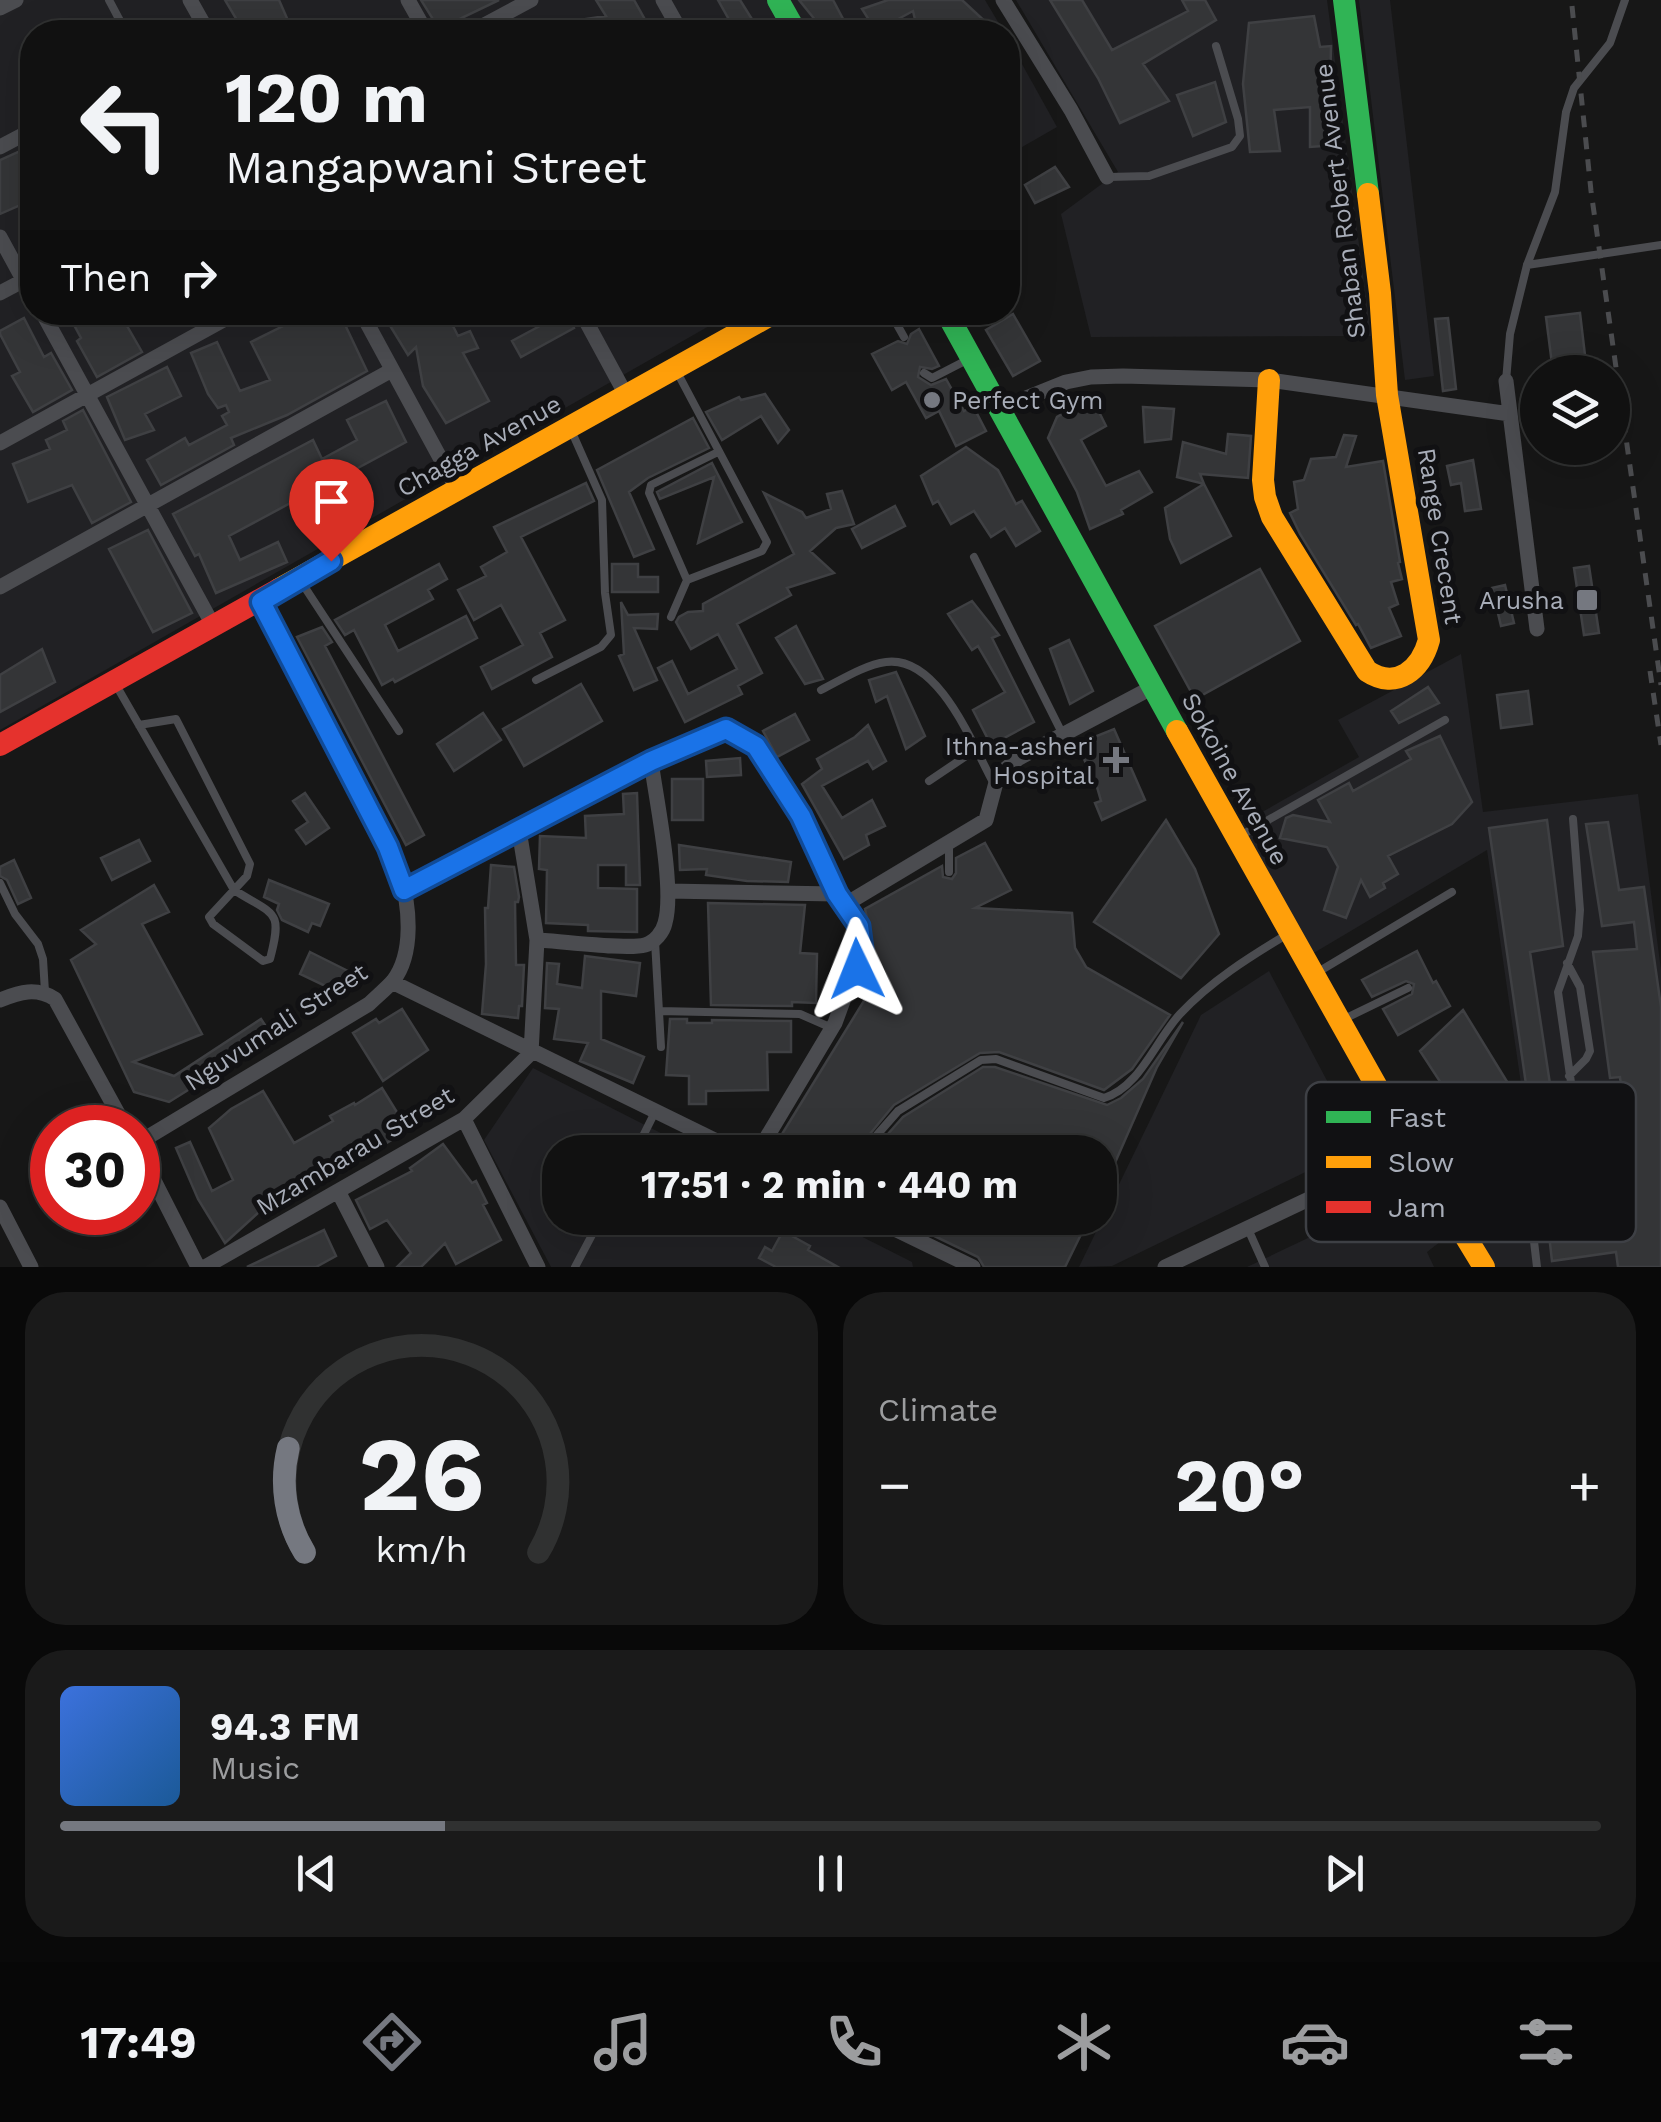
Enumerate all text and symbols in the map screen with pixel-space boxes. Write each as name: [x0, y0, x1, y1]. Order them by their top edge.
text: 120 m: [225, 57, 428, 139]
icon: left: [60, 60, 190, 190]
street label: Shaban Robert Avenue: [1309, 62, 1371, 340]
text: Mangapwani Street: [225, 141, 647, 194]
icon: right: [171, 250, 226, 305]
text: Then: [60, 256, 151, 300]
map controls: [1520, 355, 1630, 465]
button: layers: [1520, 355, 1630, 465]
place label: Perfect Gym: [952, 386, 1103, 415]
street label: Chagga Avenue: [392, 389, 566, 503]
marker: Perfect Gym: [921, 389, 943, 411]
street label: Range Crecent: [1412, 446, 1468, 627]
pin: [289, 459, 374, 562]
icon: arrive: [304, 474, 359, 529]
place label: Arusha: [1479, 586, 1564, 615]
marker: Arusha: [1574, 587, 1600, 613]
street label: Sokoine Avenue: [1176, 688, 1294, 870]
place label: Ithna-asheri Hospital: [945, 732, 1094, 790]
marker: Ithna-asheri Hospital: [1103, 747, 1129, 773]
position arrow: [805, 917, 909, 1021]
street label: Nguvumali Street: [180, 957, 373, 1097]
street label: Mzambarau Street: [251, 1080, 460, 1222]
legend: [1306, 1082, 1636, 1242]
text: Fast: [1388, 1101, 1446, 1134]
speed limit sign: 30: [30, 1105, 160, 1235]
text: Slow: [1388, 1146, 1454, 1179]
text: 17:51 · 2 min · 440 m: [641, 1163, 1018, 1207]
text: Jam: [1388, 1191, 1446, 1224]
text: Climate: [878, 1391, 998, 1429]
text: 26: [358, 1413, 485, 1535]
text: 20°: [1174, 1441, 1305, 1529]
text: −: [878, 1453, 911, 1517]
text: +: [1568, 1453, 1601, 1517]
text: km/h: [375, 1529, 468, 1571]
text: 94.3 FM: [210, 1705, 360, 1749]
text: Music: [210, 1749, 300, 1787]
icon: previous: [289, 1846, 344, 1901]
icon: pause: [803, 1846, 858, 1901]
icon: next: [1317, 1846, 1372, 1901]
icon: directions: [357, 2007, 427, 2077]
icon: music: [588, 2007, 658, 2077]
icon: phone: [819, 2007, 889, 2077]
icon: climate: [1049, 2007, 1119, 2077]
icon: car: [1280, 2007, 1350, 2077]
icon: filters: [1511, 2007, 1581, 2077]
text: 17:49: [80, 2016, 197, 2069]

